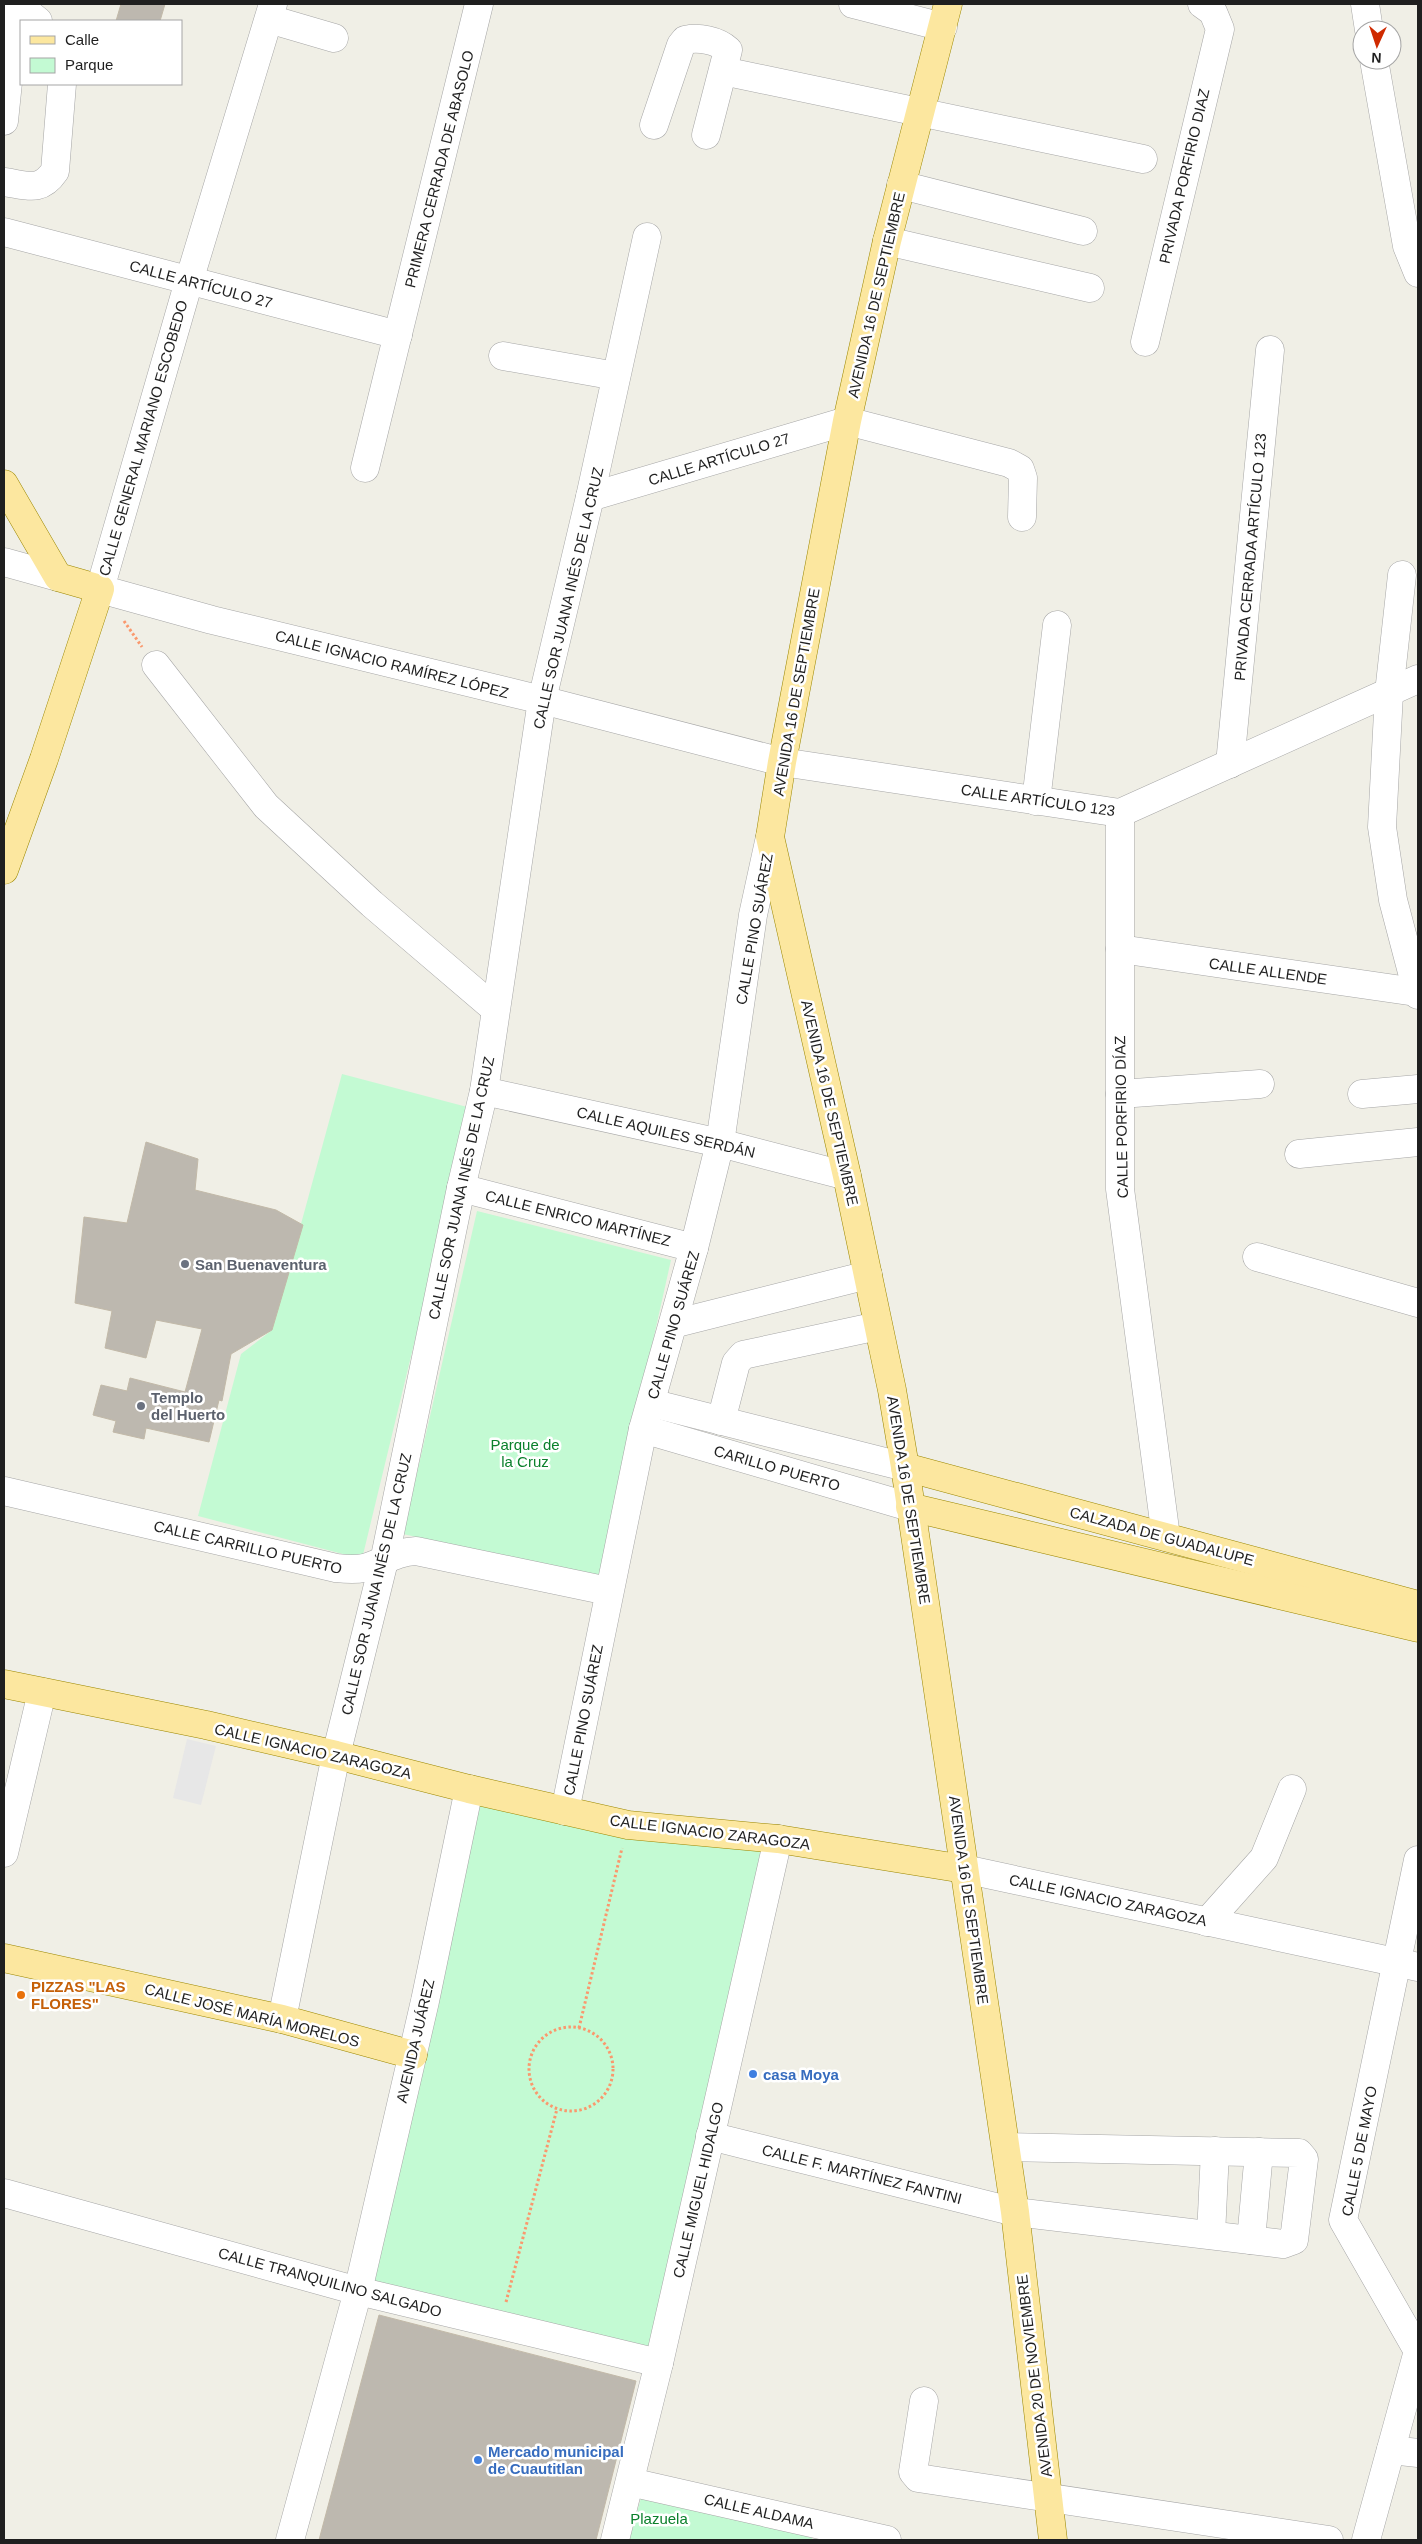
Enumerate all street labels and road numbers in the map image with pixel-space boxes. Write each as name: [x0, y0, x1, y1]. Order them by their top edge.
street label: PRIMERA CERRADA DE ABASOLO: [401, 48, 477, 290]
street label: PRIVADA PORFIRIO DIAZ: [1156, 87, 1212, 265]
street label: AVENIDA 16 DE SEPTIEMBRE: [844, 190, 908, 400]
street label: CALLE ARTÍCULO 27: [128, 257, 274, 311]
street label: CALLE GENERAL MARIANO ESCOBEDO: [95, 298, 191, 578]
street label: CALLE ARTÍCULO 27: [646, 429, 792, 489]
street label: PRIVADA CERRADA ARTÍCULO 123: [1231, 432, 1269, 682]
street label: CALLE SOR JUANA INÉS DE LA CRUZ: [530, 465, 606, 731]
street label: AVENIDA 16 DE SEPTIEMBRE: [769, 587, 823, 797]
street label: CALLE IGNACIO RAMÍREZ LÓPEZ: [273, 627, 511, 701]
street label: CALLE ARTÍCULO 123: [960, 781, 1116, 819]
street label: CALLE PINO SUÁREZ: [732, 852, 776, 1006]
street label: CALLE ALLENDE: [1208, 954, 1328, 988]
street label: AVENIDA 16 DE SEPTIEMBRE: [798, 998, 862, 1208]
street label: CALLE PORFIRIO DÍAZ: [1111, 1036, 1131, 1198]
street label: CALLE SOR JUANA INÉS DE LA CRUZ: [425, 1055, 497, 1321]
street label: CALLE AQUILES SERDÁN: [575, 1103, 757, 1161]
street label: CALLE ENRICO MARTÍNEZ: [483, 1187, 673, 1249]
street label: CALLE PINO SUÁREZ: [644, 1249, 702, 1401]
street label: AVENIDA 16 DE SEPTIEMBRE: [884, 1395, 934, 1605]
street label: CARILLO PUERTO: [712, 1442, 842, 1494]
street label: CALLE SOR JUANA INÉS DE LA CRUZ: [338, 1451, 414, 1717]
street label: CALZADA DE GUADALUPE: [1068, 1503, 1256, 1569]
street label: CALLE CARRILLO PUERTO: [152, 1517, 344, 1577]
street label: CALLE PINO SUÁREZ: [560, 1643, 606, 1797]
street label: CALLE IGNACIO ZARAGOZA: [213, 1720, 413, 1782]
street label: AVENIDA 16 DE SEPTIEMBRE: [946, 1795, 992, 2005]
street label: CALLE IGNACIO ZARAGOZA: [609, 1811, 811, 1853]
street label: CALLE IGNACIO ZARAGOZA: [1008, 1871, 1208, 1929]
street label: AVENIDA JUÁREZ: [392, 1977, 438, 2105]
street label: CALLE JOSÉ MARÍA MORELOS: [143, 1980, 361, 2050]
street label: CALLE 5 DE MAYO: [1338, 2084, 1380, 2218]
street label: CALLE MIGUEL HIDALGO: [669, 2100, 727, 2280]
street label: CALLE F. MARTÍNEZ FANTINI: [760, 2141, 964, 2207]
street label: CALLE TRANQUILINO SALGADO: [216, 2244, 444, 2320]
street label: AVENIDA 20 DE NOVIEMBRE: [1013, 2274, 1055, 2478]
street label: CALLE ALDAMA: [702, 2490, 816, 2532]

